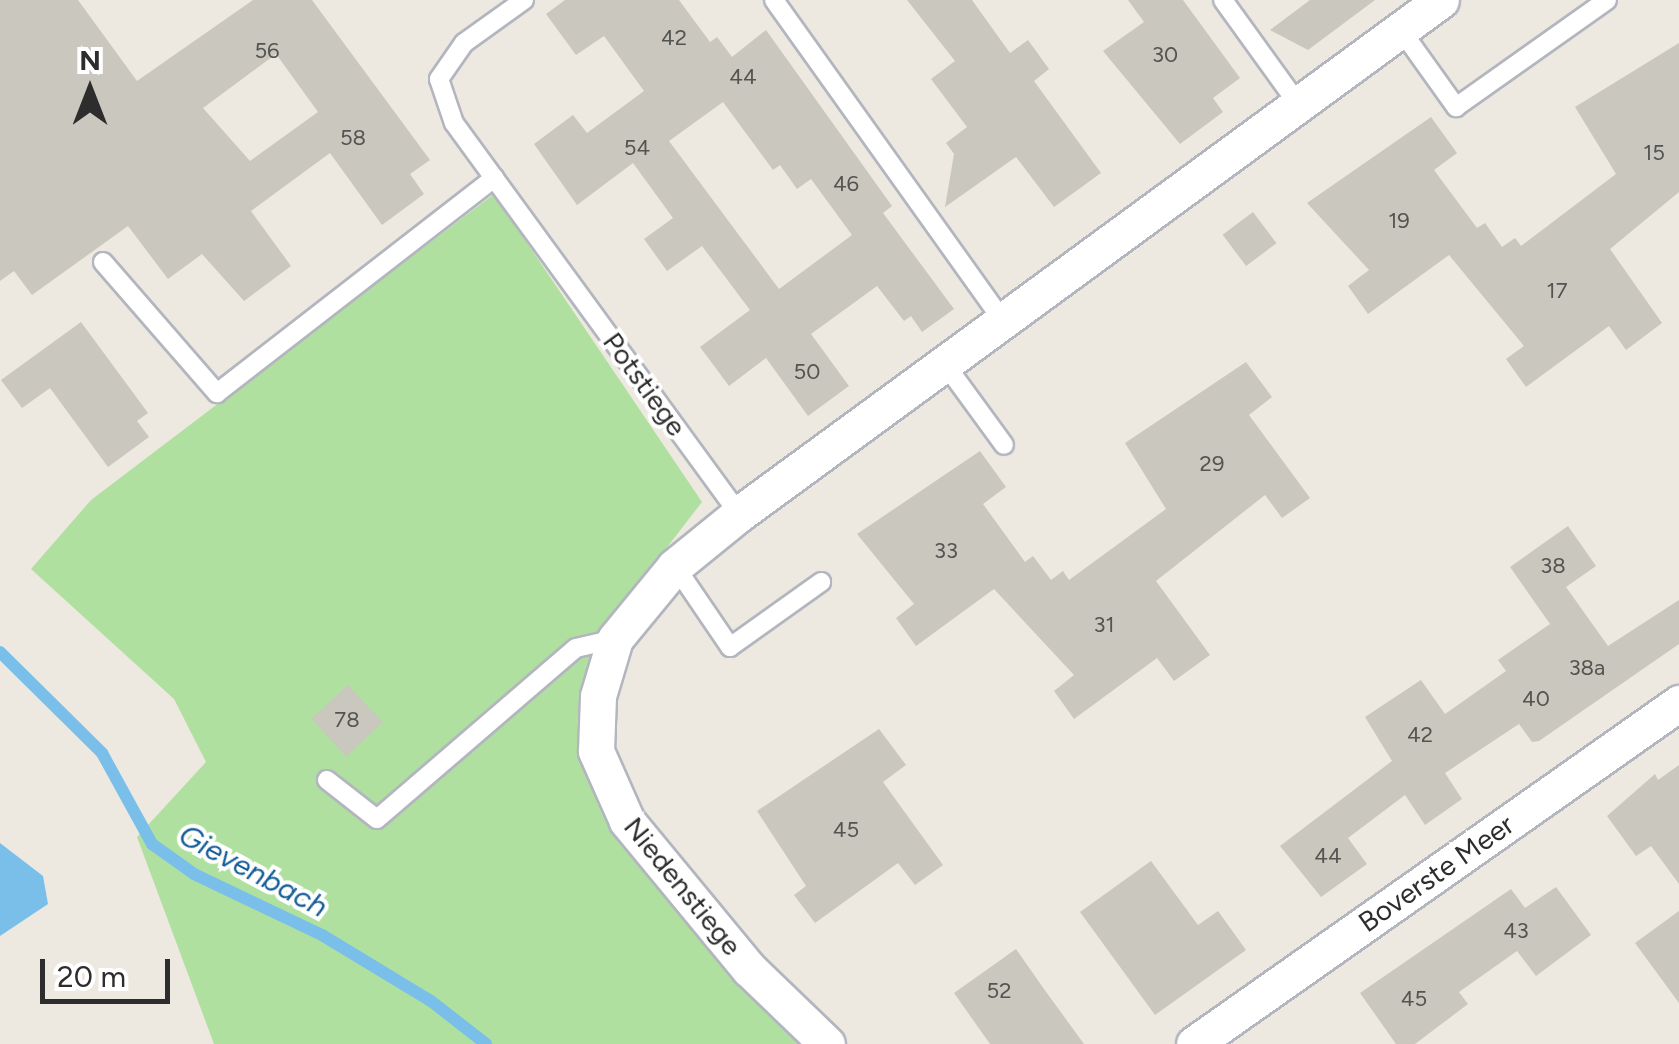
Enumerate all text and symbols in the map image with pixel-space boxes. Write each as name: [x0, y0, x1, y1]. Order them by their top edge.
house number: 42: [661, 25, 687, 51]
house number: 56: [254, 38, 280, 64]
north arrow: [40, 40, 140, 140]
house number: 30: [1152, 42, 1178, 68]
text: N: [79, 43, 101, 77]
house number: 44: [729, 64, 757, 90]
house number: 58: [340, 125, 366, 151]
house number: 54: [624, 135, 650, 161]
house number: 15: [1643, 140, 1665, 166]
house number: 46: [833, 171, 859, 197]
house number: 19: [1388, 208, 1410, 234]
house number: 17: [1547, 278, 1567, 304]
street label: Potstiege: [596, 326, 694, 442]
house number: 50: [794, 359, 820, 385]
house number: 29: [1200, 451, 1224, 477]
house number: 33: [934, 538, 958, 564]
house number: 38: [1540, 553, 1566, 579]
house number: 31: [1093, 612, 1115, 638]
house number: 38a: [1569, 655, 1605, 681]
house number: 40: [1522, 686, 1550, 712]
house number: 78: [334, 707, 360, 733]
house number: 42: [1407, 722, 1433, 748]
street label: Boverste Meer: [1352, 807, 1520, 939]
street label: Niedenstiege: [617, 810, 749, 962]
water label: Gievenbach: [173, 817, 333, 925]
house number: 45: [833, 817, 859, 843]
house number: 44: [1314, 843, 1342, 869]
house number: 43: [1503, 918, 1529, 944]
scale bar: [45, 939, 175, 1001]
text: 20 m: [57, 958, 126, 995]
house number: 52: [987, 978, 1011, 1004]
house number: 45: [1401, 986, 1427, 1012]

